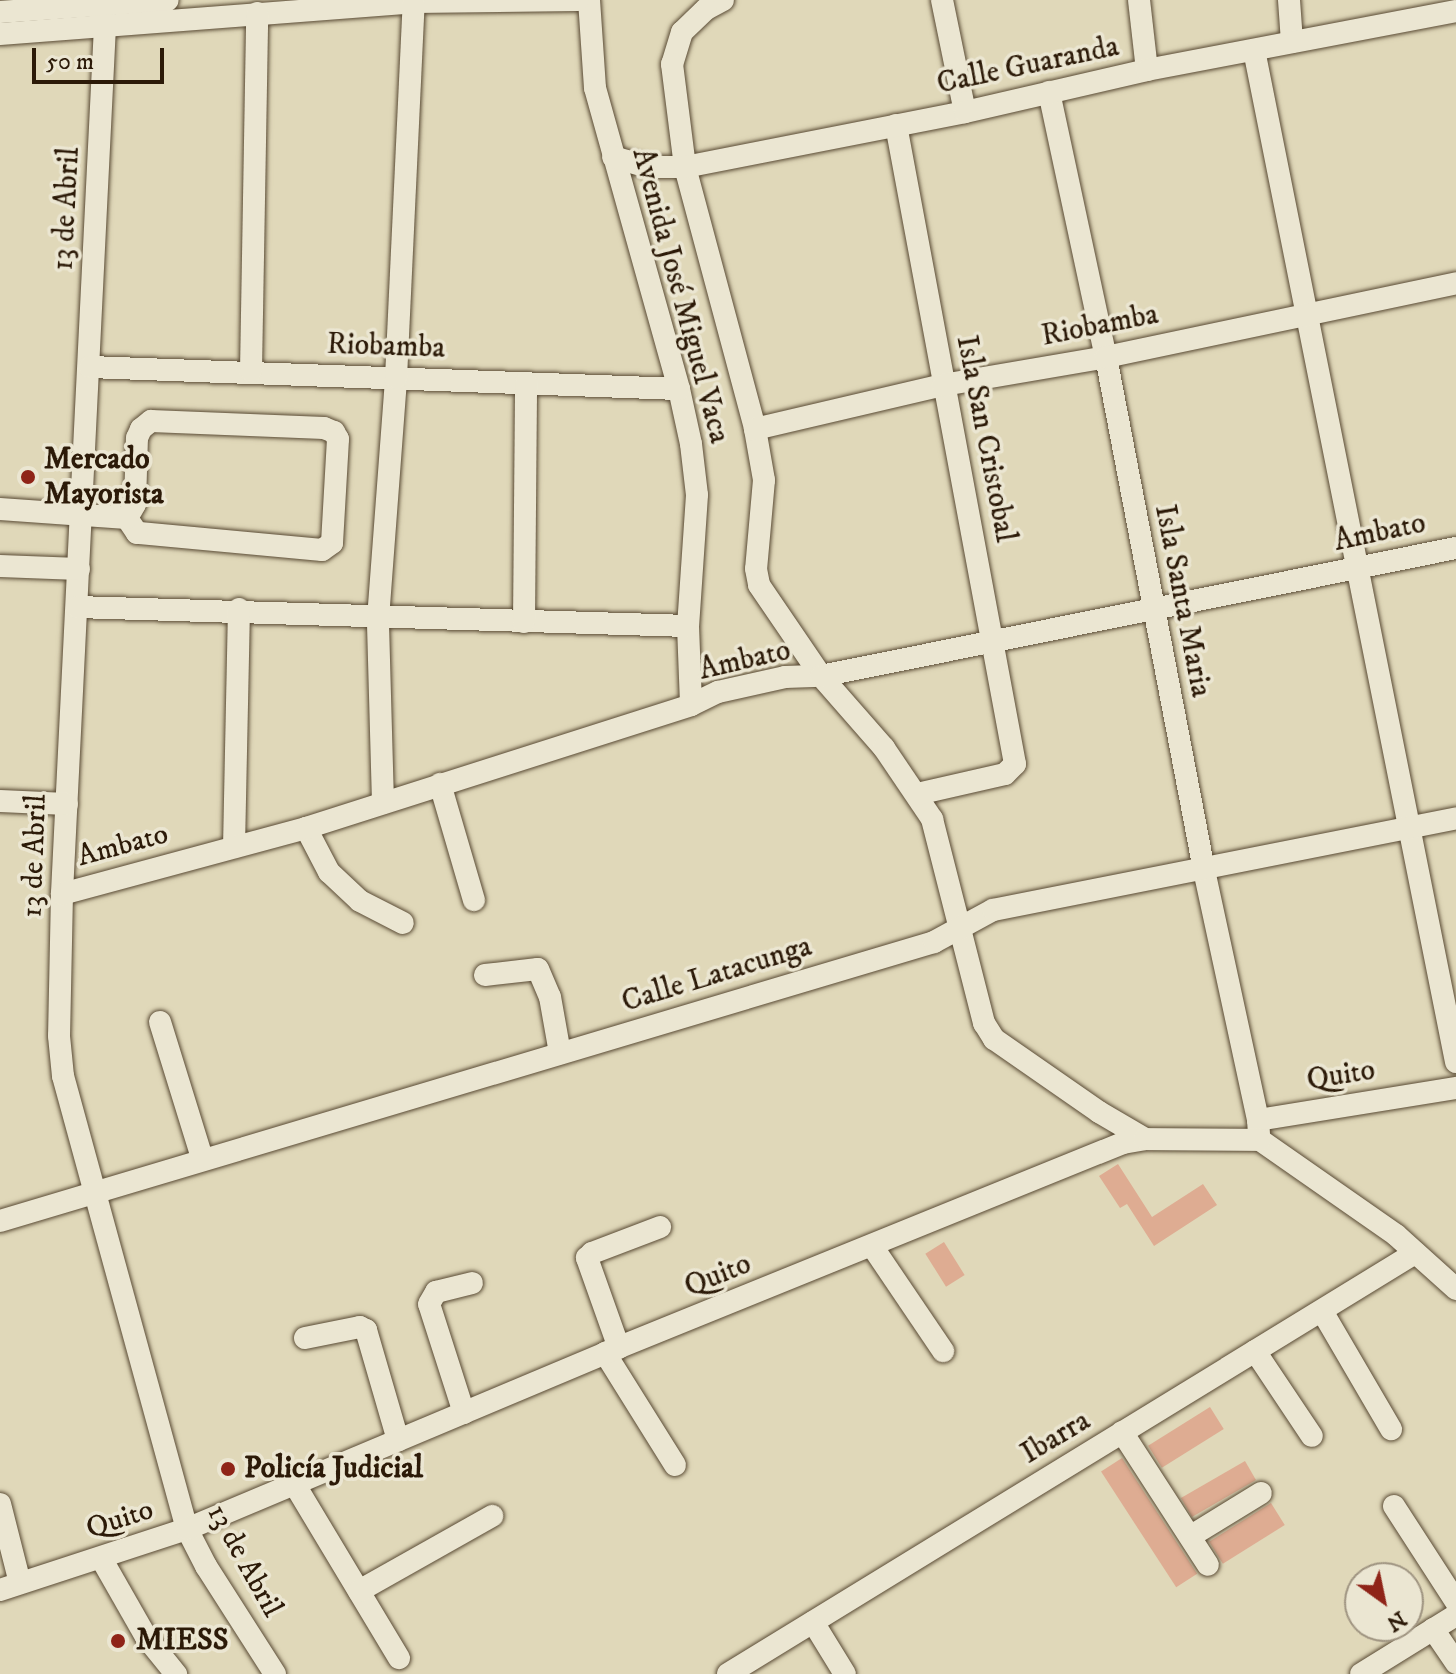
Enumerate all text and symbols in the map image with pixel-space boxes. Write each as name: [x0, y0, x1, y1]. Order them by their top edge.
street label: Calle Guaranda: [934, 29, 1122, 103]
scale bar: [36, 32, 168, 82]
text: 50 m: [46, 47, 94, 77]
street label: Avenida José Miguel Vaca: [623, 144, 737, 448]
street label: 13 de Abril: [46, 146, 88, 272]
street label: Riobamba: [1039, 297, 1161, 355]
street label: Riobamba: [326, 327, 446, 367]
street label: Isla San Cristobal: [947, 333, 1023, 545]
place label: Mercado Mayorista: [44, 442, 164, 512]
marker: Mercado Mayorista: [19, 468, 37, 486]
street label: Isla Santa Maria: [1146, 502, 1218, 700]
street label: Ambato: [1331, 506, 1429, 560]
street label: Ambato: [696, 633, 794, 689]
street label: 13 de Abril: [15, 794, 55, 918]
street label: Ambato: [74, 817, 172, 875]
street label: Calle Latacunga: [618, 929, 816, 1021]
street label: Quito: [1304, 1053, 1378, 1099]
street label: Quito: [679, 1246, 757, 1306]
street label: Ibarra: [1015, 1403, 1097, 1473]
place label: Policía Judicial: [244, 1451, 423, 1487]
marker: Policía Judicial: [219, 1460, 237, 1478]
street label: Quito: [82, 1492, 158, 1548]
street label: 13 de Abril: [198, 1498, 290, 1624]
north arrow: [1344, 1562, 1424, 1642]
text: N: [1381, 1605, 1411, 1637]
place label: MIESS: [136, 1623, 228, 1659]
marker: MIESS: [107, 1630, 129, 1652]

